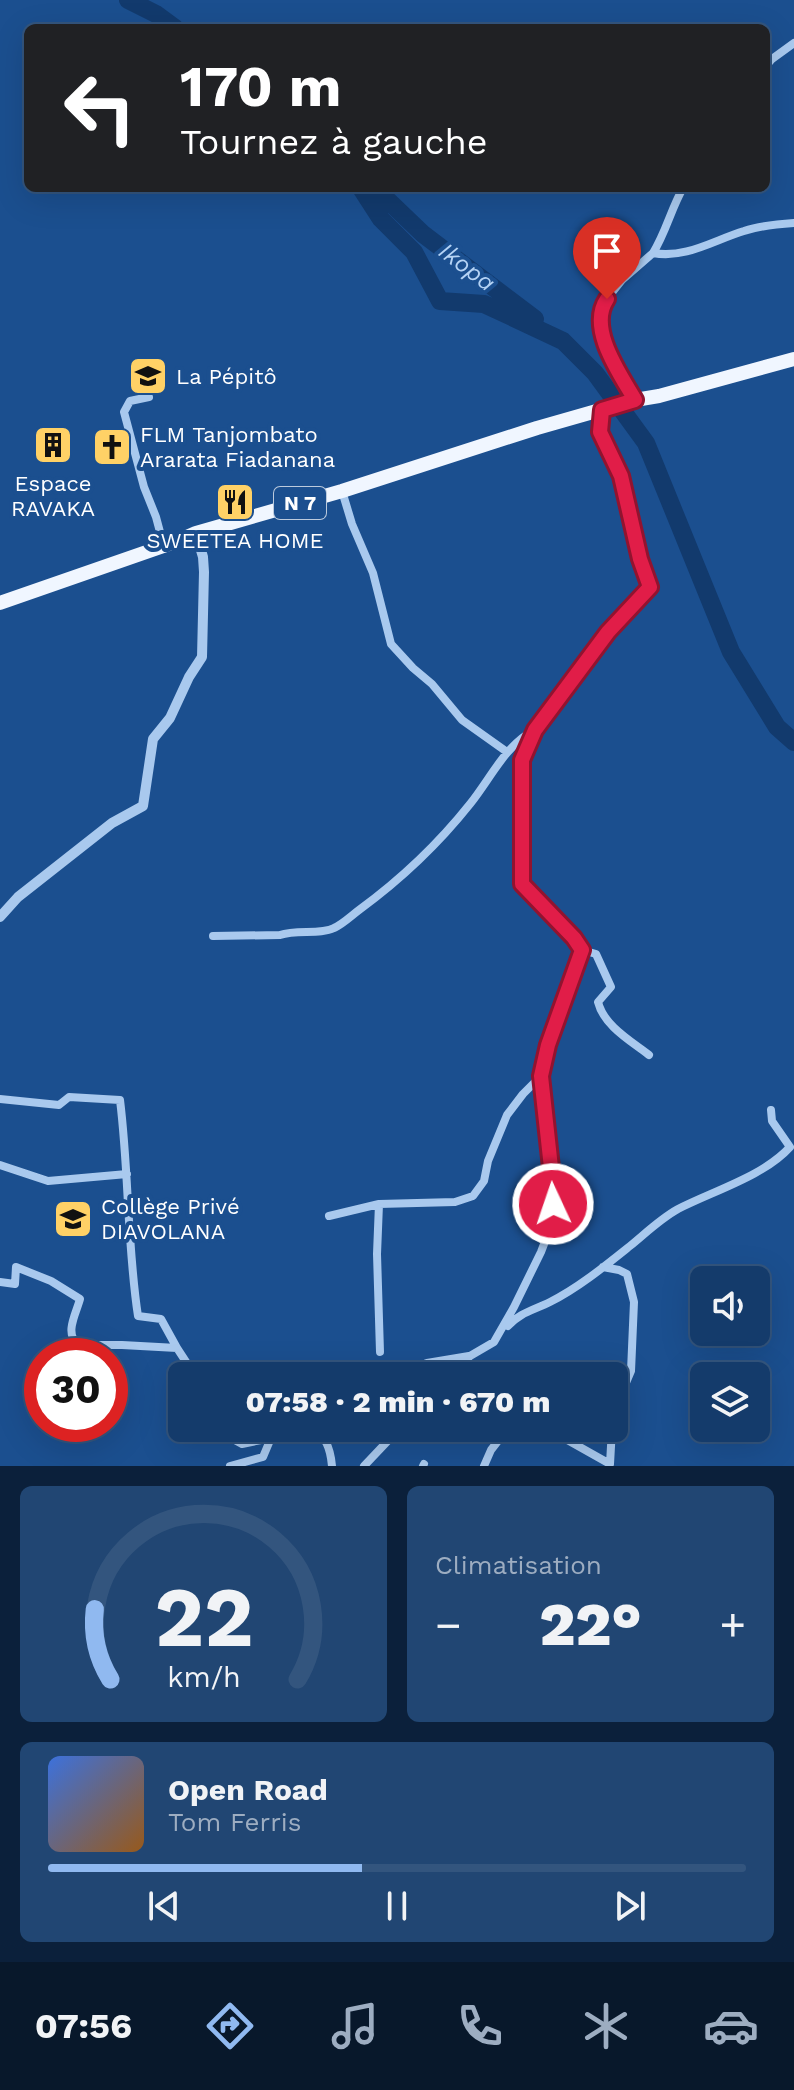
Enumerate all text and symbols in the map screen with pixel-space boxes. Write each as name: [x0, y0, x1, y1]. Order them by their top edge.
text: 170 m: [180, 54, 342, 120]
icon: left: [48, 56, 152, 160]
text: Tournez à gauche: [180, 121, 488, 163]
pin: [573, 217, 641, 299]
icon: arrive: [585, 229, 629, 273]
water label: Ikopa: [433, 237, 501, 297]
school or university icon: La Pépitô: [127, 355, 169, 397]
place label: La Pépitô: [176, 364, 277, 389]
place label: FLM Tanjombato Ararata Fiadanana: [140, 422, 335, 472]
building icon: Espace RAVAKA: [32, 424, 74, 466]
church icon: FLM Tanjombato Ararata Fiadanana: [91, 426, 133, 468]
place label: Espace RAVAKA: [11, 471, 95, 521]
restaurant icon: SWEETEA HOME: [214, 481, 256, 523]
road number: N 7: [274, 487, 326, 519]
place label: SWEETEA HOME: [146, 528, 324, 553]
position arrow: [511, 1162, 595, 1246]
place label: Collège Privé DIAVOLANA: [101, 1194, 240, 1244]
school or university icon: Collège Privé DIAVOLANA: [52, 1198, 94, 1240]
map controls: [690, 1266, 770, 1442]
button: sound: [690, 1266, 770, 1346]
speed limit sign: 30: [24, 1338, 128, 1442]
button: layers: [690, 1362, 770, 1442]
text: 07:58 · 2 min · 670 m: [246, 1384, 550, 1419]
text: Climatisation: [435, 1550, 602, 1580]
text: 22: [154, 1569, 253, 1666]
text: 22°: [539, 1589, 642, 1660]
text: −: [435, 1599, 462, 1651]
text: +: [719, 1599, 746, 1651]
text: km/h: [167, 1660, 240, 1694]
text: Open Road: [168, 1772, 328, 1807]
text: Tom Ferris: [168, 1807, 301, 1837]
icon: previous: [142, 1884, 186, 1928]
icon: pause: [375, 1884, 419, 1928]
icon: next: [608, 1884, 652, 1928]
icon: directions: [202, 1998, 258, 2054]
icon: music: [327, 1998, 383, 2054]
icon: phone: [452, 1998, 508, 2054]
icon: climate: [578, 1998, 634, 2054]
icon: car: [703, 1998, 759, 2054]
text: 07:56: [35, 2005, 132, 2047]

